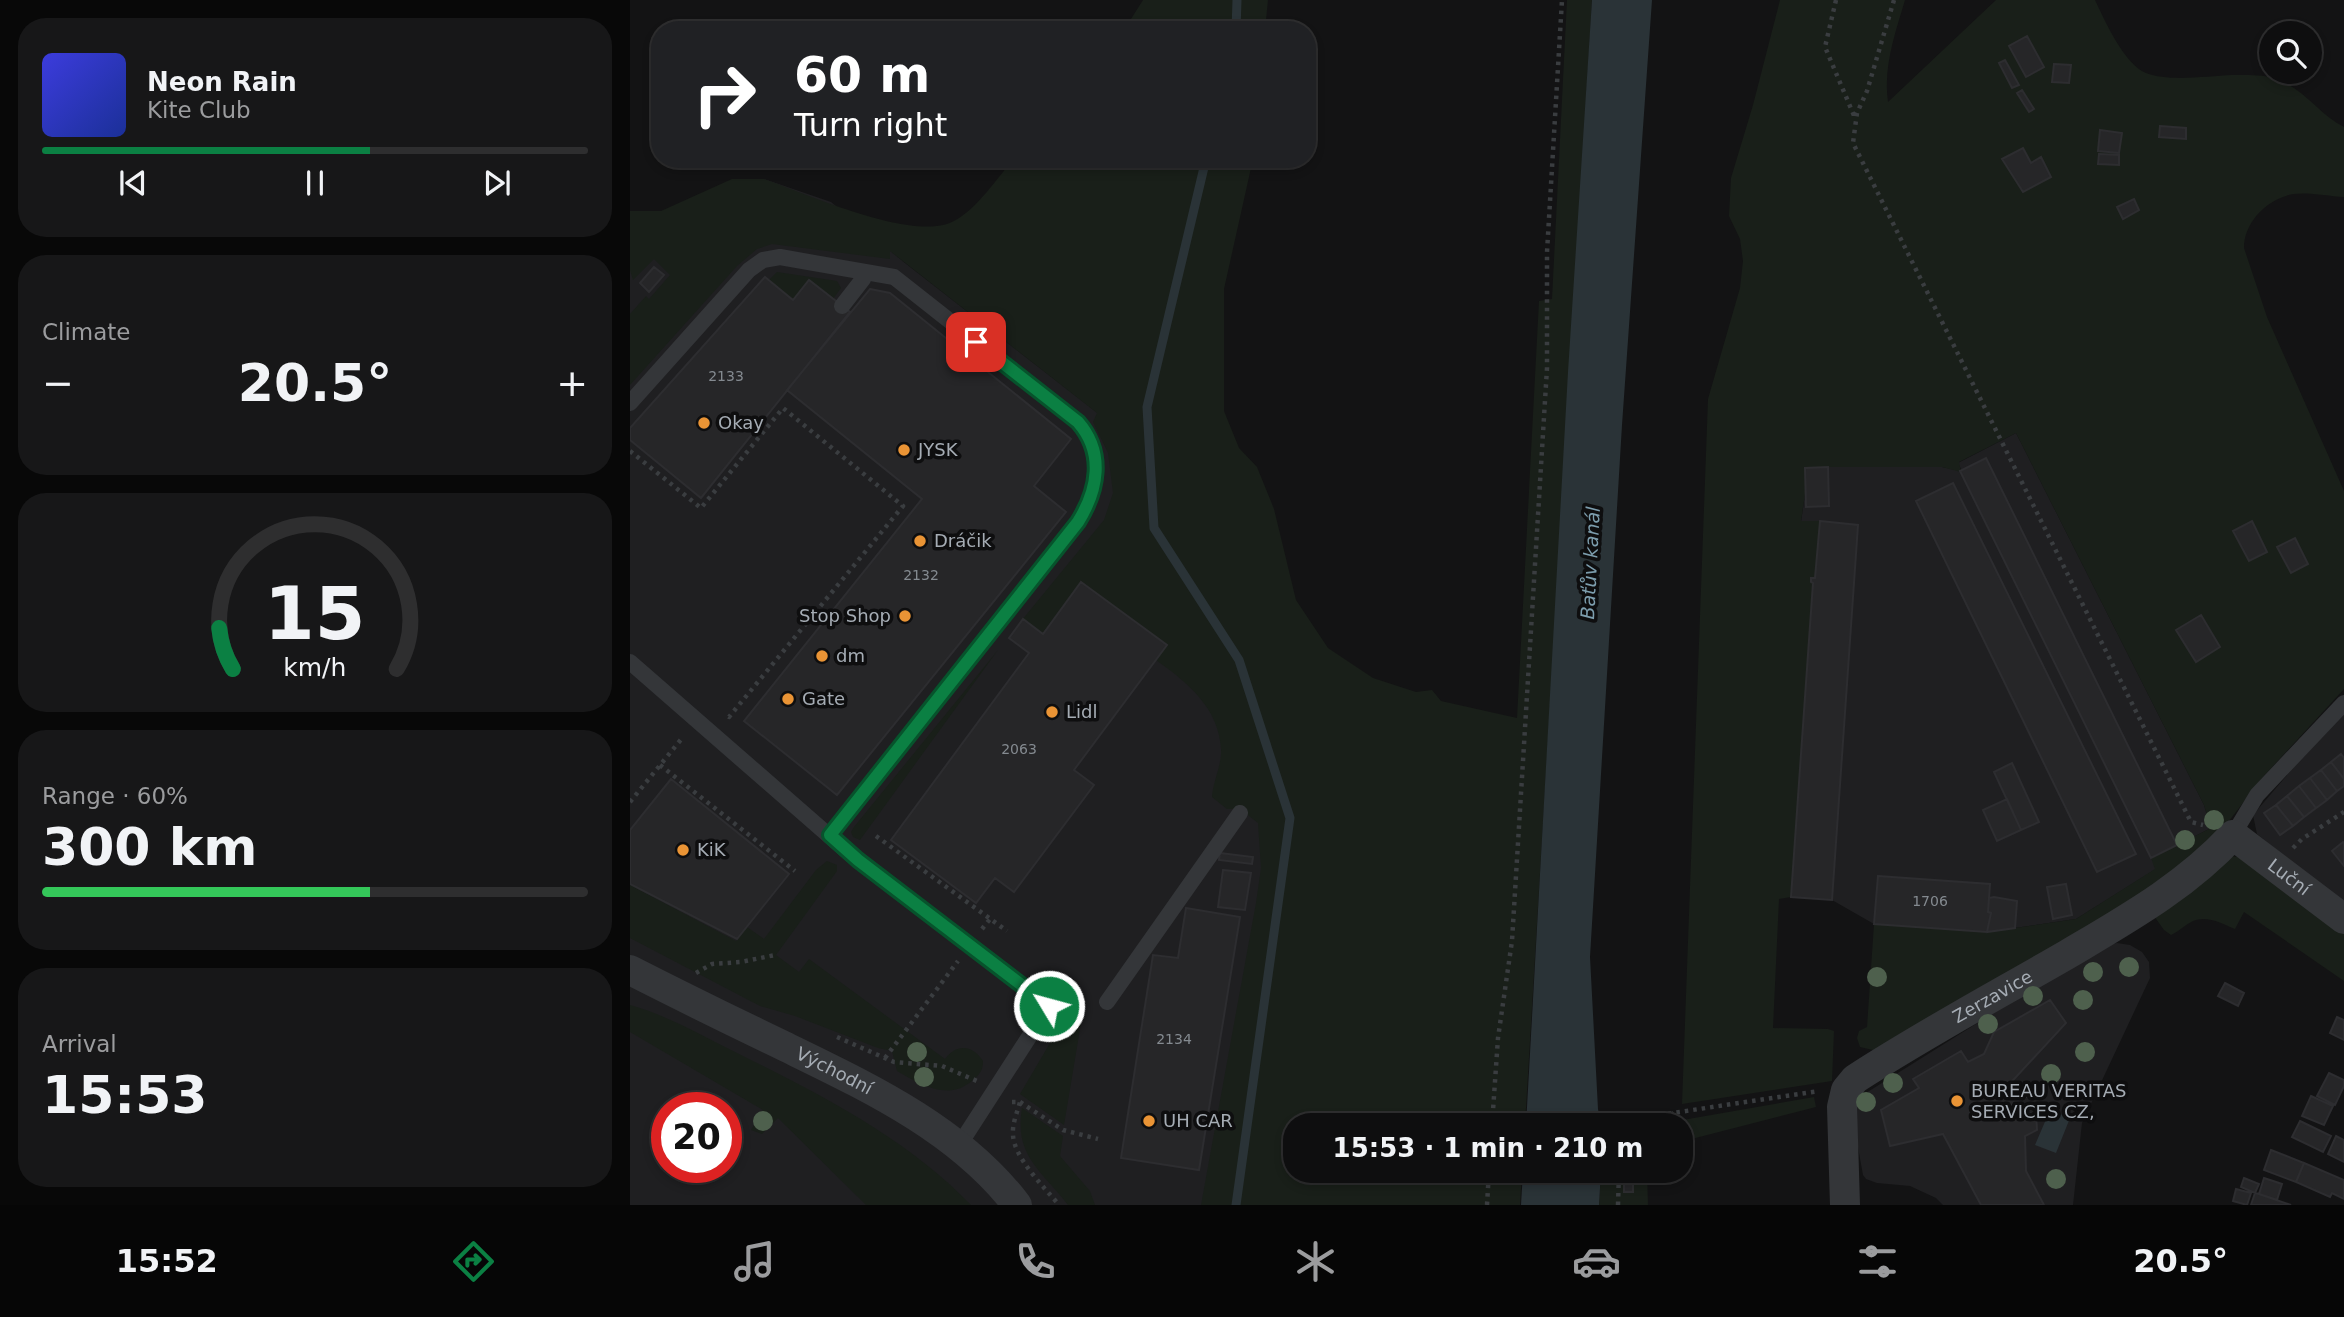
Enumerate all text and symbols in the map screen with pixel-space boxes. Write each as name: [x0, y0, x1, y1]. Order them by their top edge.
map controls: [2259, 21, 2322, 84]
button: search: [2259, 21, 2322, 84]
text: 60 m: [794, 47, 930, 104]
icon: right: [679, 49, 770, 140]
text: Neon Rain: [147, 67, 297, 97]
text: Kite Club: [147, 97, 251, 123]
text: Turn right: [794, 106, 947, 144]
icon: previous: [114, 164, 152, 202]
icon: pause: [296, 164, 334, 202]
icon: next: [478, 164, 516, 202]
pin: [946, 312, 1006, 372]
text: Climate: [42, 319, 131, 345]
icon: arrive: [957, 323, 995, 361]
text: 20.5°: [238, 353, 392, 413]
text: −: [42, 361, 74, 405]
text: +: [556, 361, 588, 405]
house number: 2133: [708, 368, 744, 384]
place label: Okay: [718, 412, 764, 433]
marker: Okay: [696, 415, 712, 431]
place label: JYSK: [917, 439, 959, 460]
marker: JYSK: [896, 442, 912, 458]
water label: Baťův kanál: [1576, 505, 1604, 620]
place label: Dráčik: [934, 530, 992, 551]
marker: Dráčik: [912, 533, 928, 549]
house number: 2132: [903, 567, 939, 583]
text: 15: [264, 571, 366, 656]
place label: Stop Shop: [799, 605, 891, 626]
marker: Stop Shop: [897, 608, 913, 624]
place label: dm: [836, 645, 865, 666]
marker: dm: [814, 648, 830, 664]
text: km/h: [283, 652, 347, 681]
place label: Gate: [802, 688, 845, 709]
marker: Gate: [780, 691, 796, 707]
place label: Lidl: [1066, 701, 1097, 722]
marker: Lidl: [1044, 704, 1060, 720]
house number: 2063: [1001, 741, 1037, 757]
text: Range · 60%: [42, 783, 188, 809]
text: 300 km: [42, 817, 257, 877]
place label: KiK: [697, 839, 727, 860]
marker: KiK: [675, 842, 691, 858]
street label: Luční: [2264, 854, 2315, 900]
house number: 1706: [1912, 893, 1948, 909]
street label: Zerzavice: [1949, 966, 2036, 1027]
position arrow: [1012, 969, 1086, 1043]
text: Arrival: [42, 1031, 117, 1057]
house number: 2134: [1156, 1031, 1192, 1047]
street label: Východní: [793, 1043, 877, 1099]
text: 15:53: [42, 1065, 208, 1125]
place label: BUREAU VERITAS SERVICES CZ,: [1971, 1080, 2126, 1122]
speed limit sign: 20: [651, 1092, 742, 1183]
marker: BUREAU VERITAS SERVICES CZ,: [1949, 1093, 1965, 1109]
place label: UH CAR: [1163, 1110, 1233, 1131]
marker: UH CAR: [1141, 1113, 1157, 1129]
text: 15:53 · 1 min · 210 m: [1333, 1133, 1643, 1163]
icon: directions: [449, 1237, 498, 1286]
icon: music: [730, 1237, 779, 1286]
icon: phone: [1011, 1237, 1060, 1286]
icon: climate: [1291, 1237, 1340, 1286]
icon: car: [1572, 1237, 1621, 1286]
icon: filters: [1853, 1237, 1902, 1286]
text: 15:52: [116, 1242, 218, 1280]
text: 20.5°: [2133, 1242, 2228, 1280]

